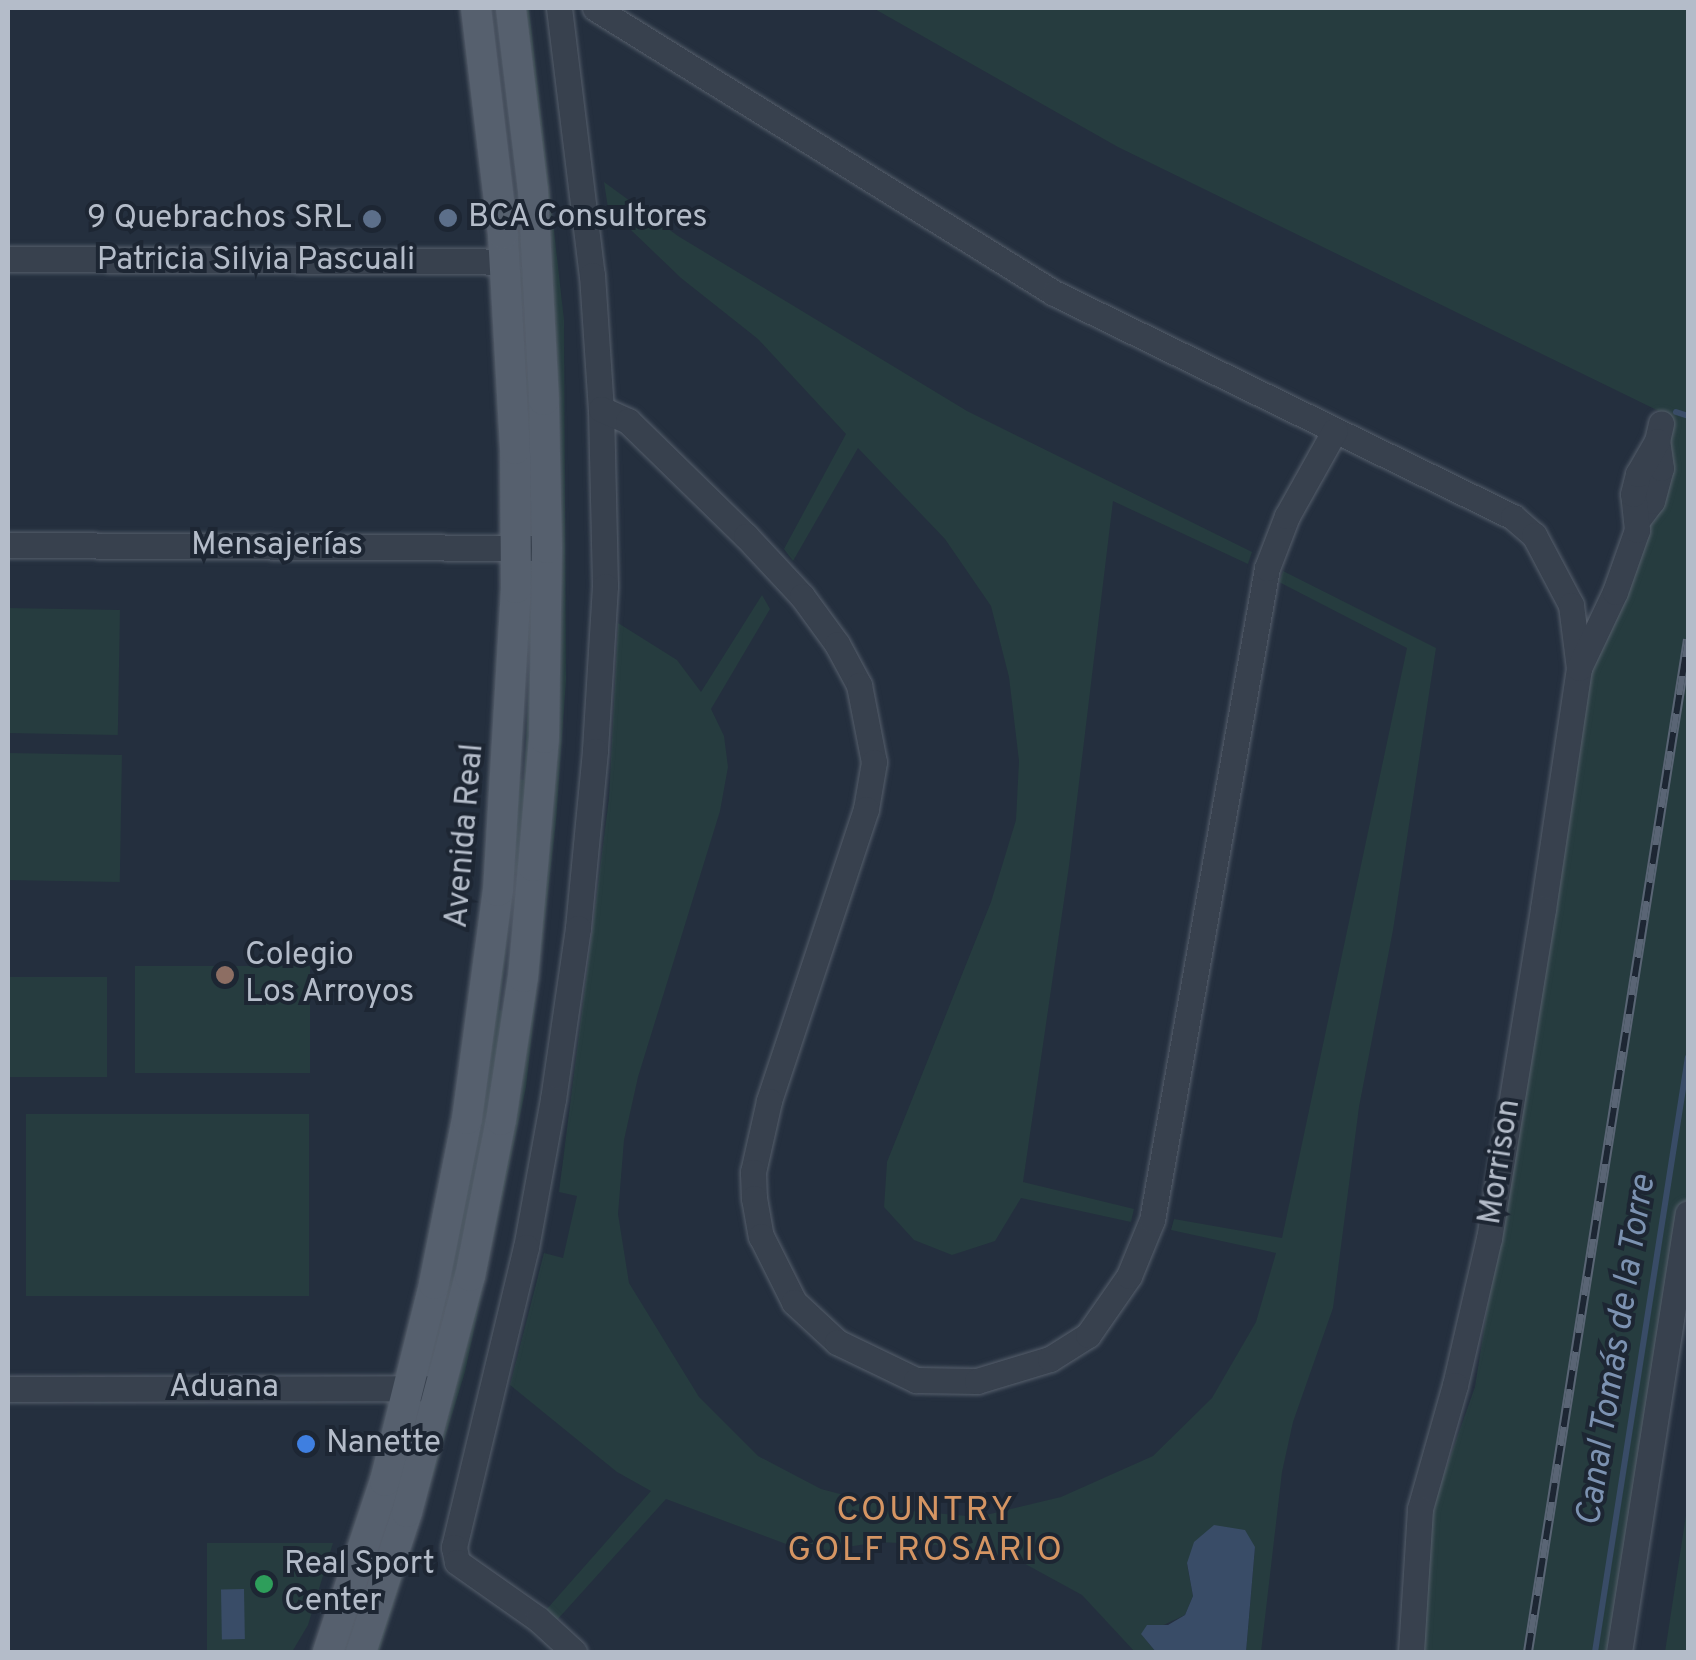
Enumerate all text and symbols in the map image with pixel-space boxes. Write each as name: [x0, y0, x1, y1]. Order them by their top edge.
place label: BCA Consultores: [468, 199, 709, 237]
place label: 9 Quebrachos SRL: [87, 200, 352, 238]
marker: BCA Consultores: [437, 207, 459, 229]
marker: 9 Quebrachos SRL: [361, 208, 383, 230]
street label: Patricia Silvia Pascuali: [97, 242, 415, 280]
street label: Mensajerías: [191, 527, 363, 565]
street label: Avenida Real: [439, 742, 493, 930]
place label: Colegio Los Arroyos: [245, 938, 416, 1013]
marker: Colegio Los Arroyos: [214, 964, 236, 986]
street label: Morrison: [1472, 1096, 1530, 1228]
water label: Canal Tomás de la Torre: [1568, 1171, 1666, 1531]
street label: Aduana: [169, 1369, 279, 1407]
place label: Nanette: [326, 1425, 441, 1463]
marker: Nanette: [295, 1433, 317, 1455]
district label: COUNTRY GOLF ROSARIO: [787, 1490, 1065, 1572]
place label: Real Sport Center: [284, 1547, 435, 1622]
marker: Real Sport Center: [253, 1573, 275, 1595]

